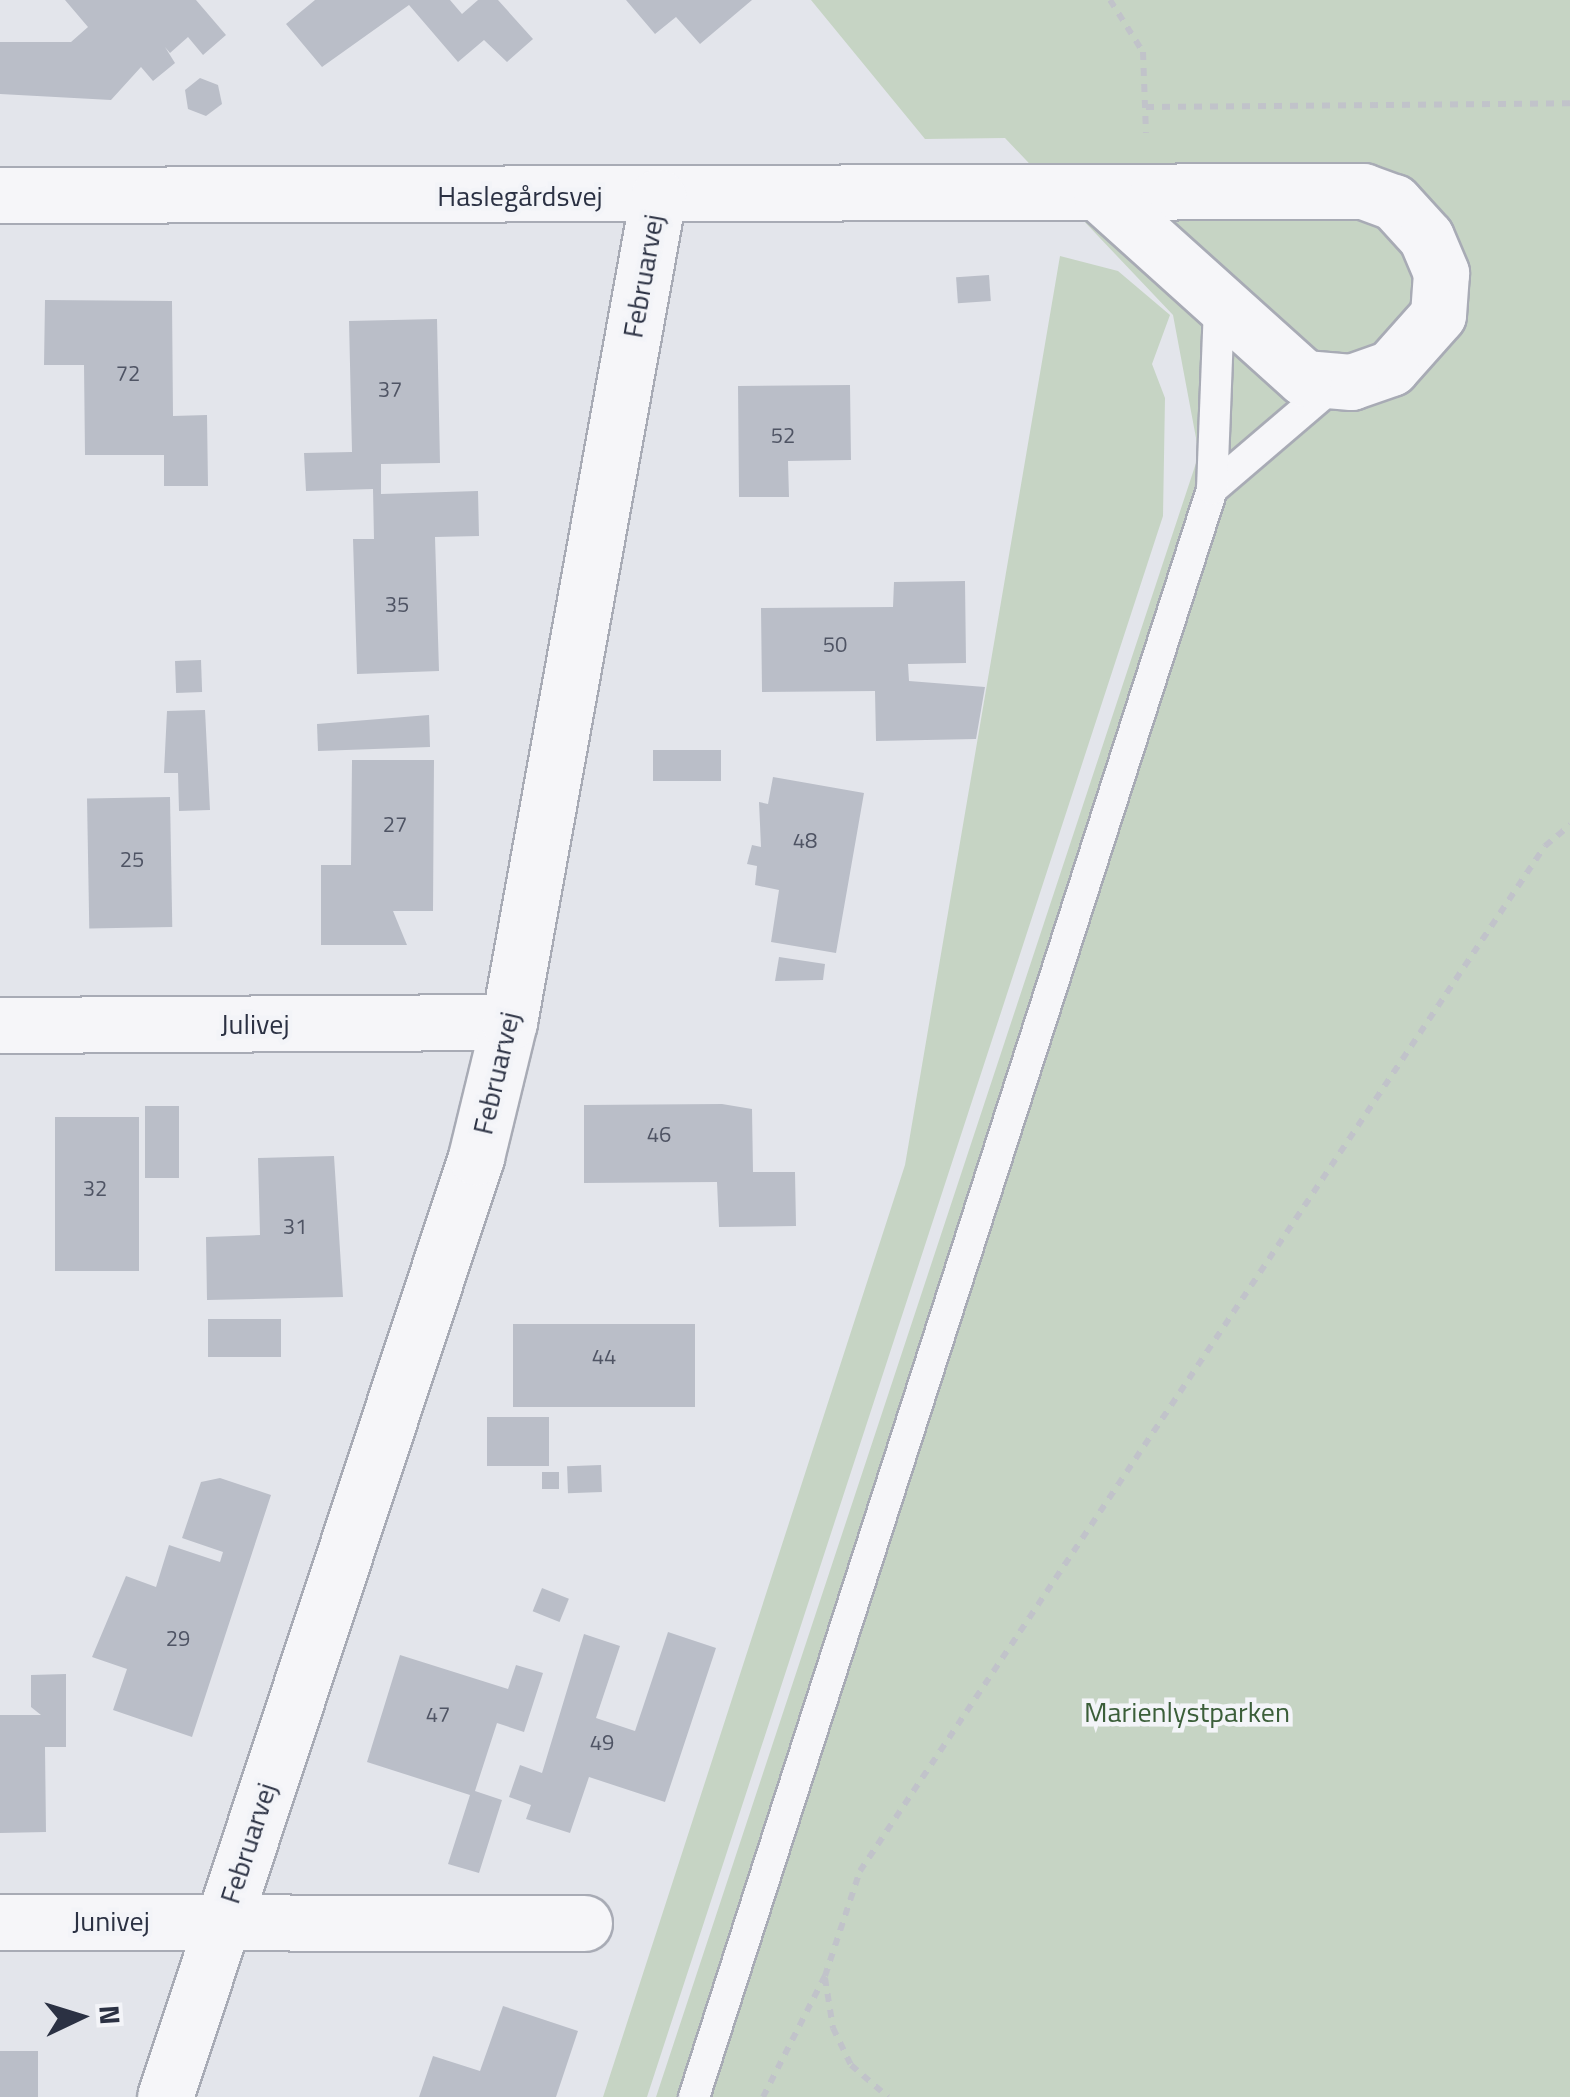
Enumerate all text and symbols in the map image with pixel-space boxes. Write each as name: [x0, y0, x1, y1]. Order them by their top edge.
street label: Haslegårdsvej: [437, 179, 603, 213]
street label: Februarvej: [616, 212, 670, 340]
house number: 72: [116, 361, 140, 387]
house number: 37: [378, 377, 402, 403]
house number: 52: [771, 423, 795, 449]
house number: 35: [385, 592, 409, 618]
house number: 50: [823, 632, 847, 658]
house number: 27: [383, 812, 407, 838]
house number: 48: [793, 828, 817, 854]
house number: 25: [120, 847, 144, 873]
street label: Julivej: [220, 1007, 290, 1041]
street label: Februarvej: [466, 1008, 526, 1138]
house number: 46: [647, 1122, 671, 1148]
house number: 32: [83, 1176, 107, 1202]
house number: 31: [283, 1214, 307, 1240]
house number: 44: [592, 1344, 616, 1370]
house number: 29: [166, 1626, 190, 1652]
park label: Marienlystparken: [1084, 1695, 1290, 1729]
house number: 47: [426, 1702, 450, 1728]
house number: 49: [590, 1730, 614, 1756]
street label: Februarvej: [213, 1778, 283, 1908]
street label: Junivej: [72, 1904, 150, 1938]
north arrow: [30, 1967, 130, 2067]
text: N: [88, 2004, 133, 2026]

